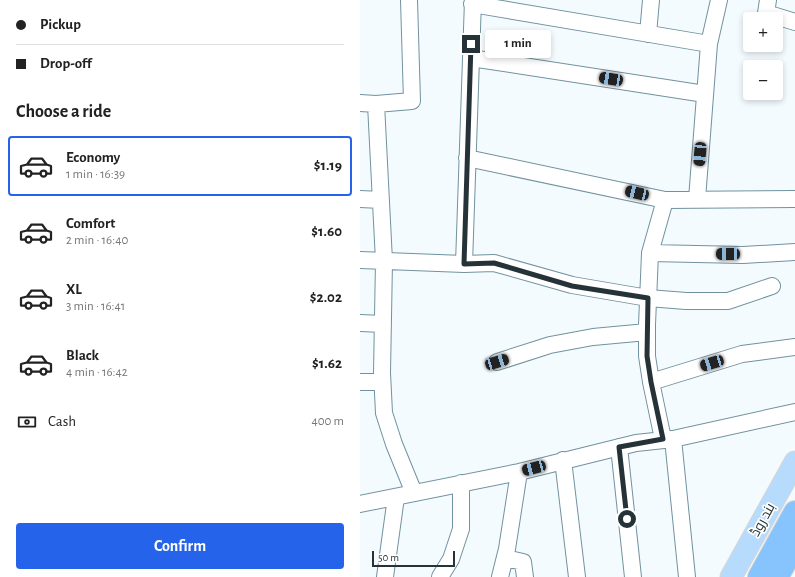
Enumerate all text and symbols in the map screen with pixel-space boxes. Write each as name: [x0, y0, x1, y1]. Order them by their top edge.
map controls: [743, 12, 783, 100]
button: +: [743, 12, 783, 52]
text: Pickup: [40, 17, 81, 32]
callout: 1 min: [485, 30, 551, 58]
route end: [462, 35, 480, 53]
text: 1 min: [504, 37, 532, 50]
text: Drop-off: [40, 56, 92, 71]
button: −: [743, 60, 783, 100]
car: [598, 71, 624, 87]
text: Choose a ride: [16, 103, 111, 121]
car: [693, 142, 707, 166]
icon: car: [18, 148, 54, 184]
text: Economy: [66, 150, 120, 165]
text: $1.19: [314, 158, 342, 173]
text: 1 min · 16:39: [66, 168, 125, 181]
car: [624, 184, 650, 202]
icon: car: [18, 214, 54, 250]
text: Comfort: [66, 216, 115, 231]
text: $1.60: [311, 224, 342, 239]
text: 2 min · 16:40: [66, 234, 128, 247]
car: [716, 248, 740, 260]
icon: car: [18, 280, 54, 316]
text: XL: [66, 282, 82, 297]
text: $2.02: [310, 290, 342, 305]
text: 3 min · 16:41: [66, 300, 125, 313]
icon: car: [18, 346, 54, 382]
text: Black: [66, 348, 99, 363]
car: [484, 353, 510, 371]
car: [699, 354, 725, 372]
text: $1.62: [312, 356, 342, 371]
text: 4 min · 16:42: [66, 366, 128, 379]
icon: cash: [16, 411, 38, 433]
text: Cash: [48, 414, 76, 429]
text: 400 m: [311, 415, 344, 428]
car: [521, 459, 547, 477]
street label: بند روڈ: [748, 501, 778, 539]
route start: [618, 510, 636, 528]
button: Confirm: [16, 523, 344, 569]
scale bar: [372, 549, 455, 568]
text: 50 m: [378, 552, 399, 563]

